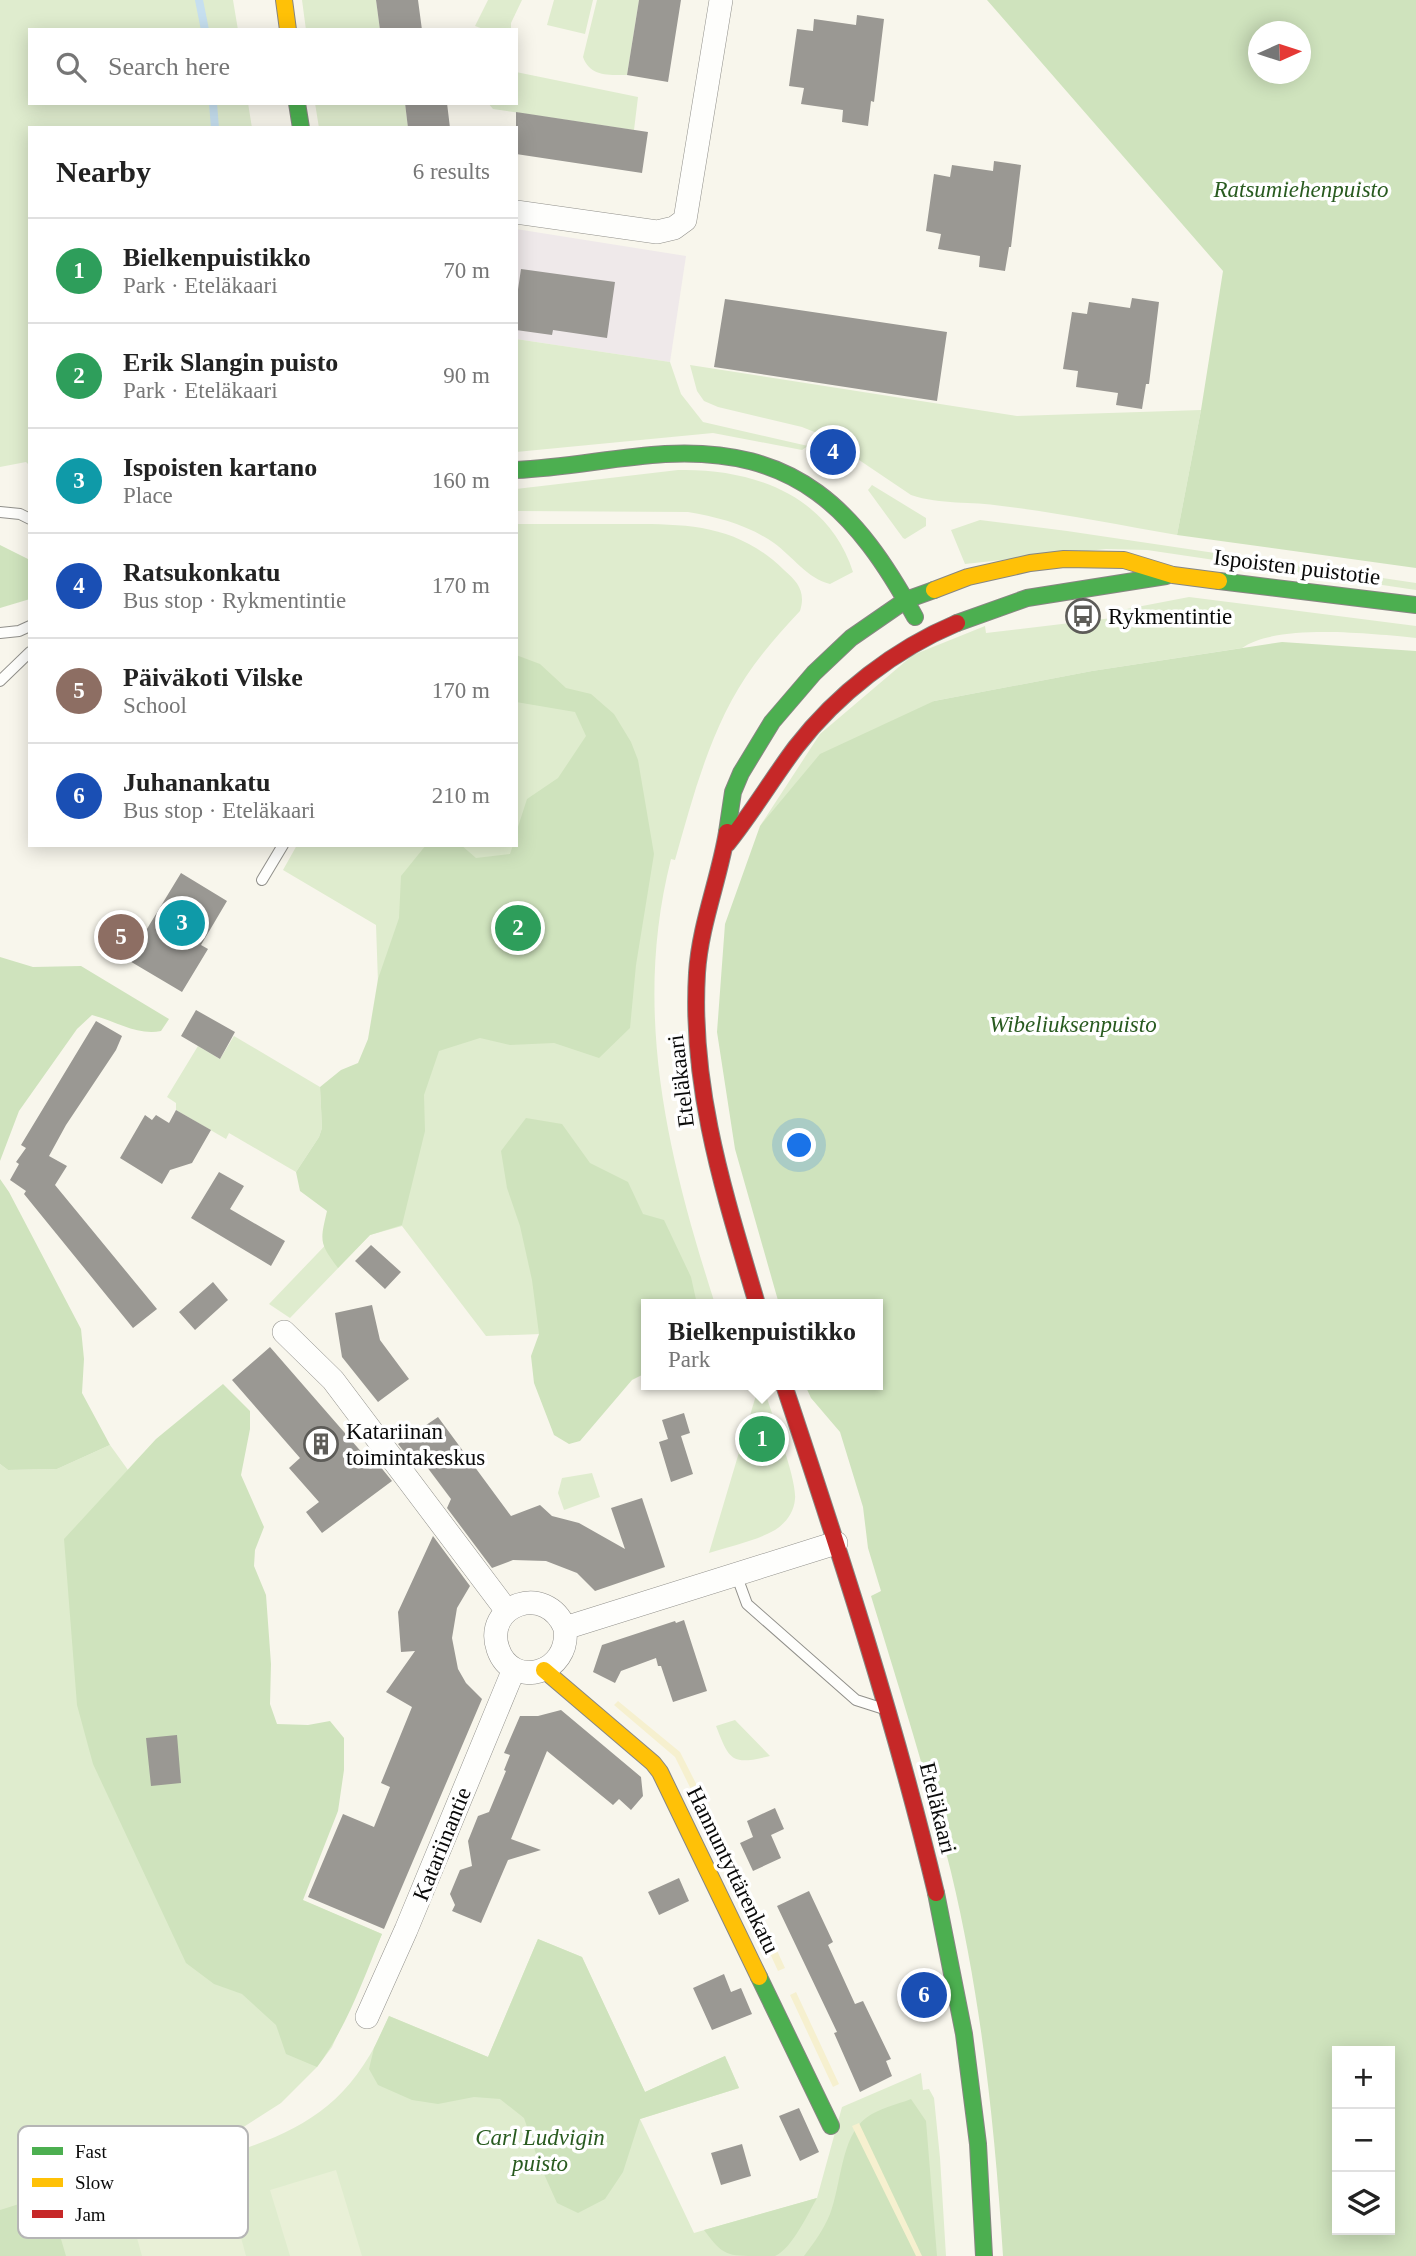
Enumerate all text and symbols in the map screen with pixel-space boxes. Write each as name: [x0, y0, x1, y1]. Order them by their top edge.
north arrow: [1248, 21, 1311, 84]
search box: [28, 28, 518, 105]
icon: search: [52, 48, 90, 86]
text: Search here: [108, 52, 230, 81]
text: Nearby: [56, 155, 151, 188]
text: 6 results: [413, 159, 490, 184]
park label: Ratsumiehenpuisto: [1212, 177, 1389, 202]
text: Bielkenpuistikko: [123, 243, 311, 272]
text: 1: [73, 258, 85, 283]
text: 70 m: [443, 258, 490, 283]
text: Park · Eteläkaari: [123, 273, 278, 298]
text: Erik Slangin puisto: [123, 348, 338, 377]
text: 2: [73, 363, 85, 388]
text: 90 m: [443, 363, 490, 388]
text: Park · Eteläkaari: [123, 378, 278, 403]
pin: 4: [810, 426, 856, 478]
text: Ispoisten kartano: [123, 453, 317, 482]
text: 3: [73, 468, 85, 493]
text: 160 m: [432, 468, 490, 493]
text: Place: [123, 483, 173, 508]
street label: Ispoisten puistotie: [1212, 544, 1382, 590]
text: Ratsukonkatu: [123, 558, 281, 587]
text: 4: [73, 573, 85, 598]
text: 170 m: [432, 573, 490, 598]
text: Bus stop · Rykmentintie: [123, 588, 346, 613]
bus stop icon: Rykmentintie: [1064, 597, 1102, 635]
place label: Rykmentintie: [1108, 604, 1232, 629]
text: Päiväkoti Vilske: [123, 663, 303, 692]
text: 5: [73, 678, 85, 703]
text: 170 m: [432, 678, 490, 703]
text: School: [123, 693, 187, 718]
text: Juhanankatu: [123, 768, 270, 797]
text: 6: [73, 783, 85, 808]
text: 210 m: [432, 783, 490, 808]
text: Bus stop · Eteläkaari: [123, 798, 315, 823]
pin: 3: [159, 897, 205, 949]
pin: 2: [495, 902, 541, 954]
pin: 5: [98, 911, 144, 963]
park label: Wibeliuksenpuisto: [989, 1012, 1157, 1037]
street label: Eteläkaari: [663, 1033, 699, 1129]
your location: [782, 1128, 816, 1162]
popup: [641, 1299, 883, 1390]
text: Bielkenpuistikko: [668, 1317, 856, 1346]
text: Park: [668, 1347, 710, 1372]
pin: 1: [739, 1413, 785, 1465]
place label: Katariinan toimintakeskus: [346, 1419, 485, 1470]
building icon: Katariinan toimintakeskus: [302, 1425, 340, 1463]
street label: Eteläkaari: [915, 1760, 961, 1856]
street label: Hannuntyttärenkatu: [682, 1782, 784, 1958]
street label: Katariinantie: [408, 1784, 476, 1904]
pin: 6: [901, 1969, 947, 2021]
map controls: [1332, 2046, 1395, 2235]
button: +: [1332, 2046, 1395, 2109]
button: −: [1332, 2109, 1395, 2172]
park label: Carl Ludvigin puisto: [475, 2125, 605, 2176]
legend: [18, 2126, 248, 2238]
text: Fast: [75, 2141, 107, 2162]
text: Slow: [75, 2172, 114, 2193]
button: layers: [1332, 2172, 1395, 2235]
text: Jam: [75, 2204, 106, 2225]

